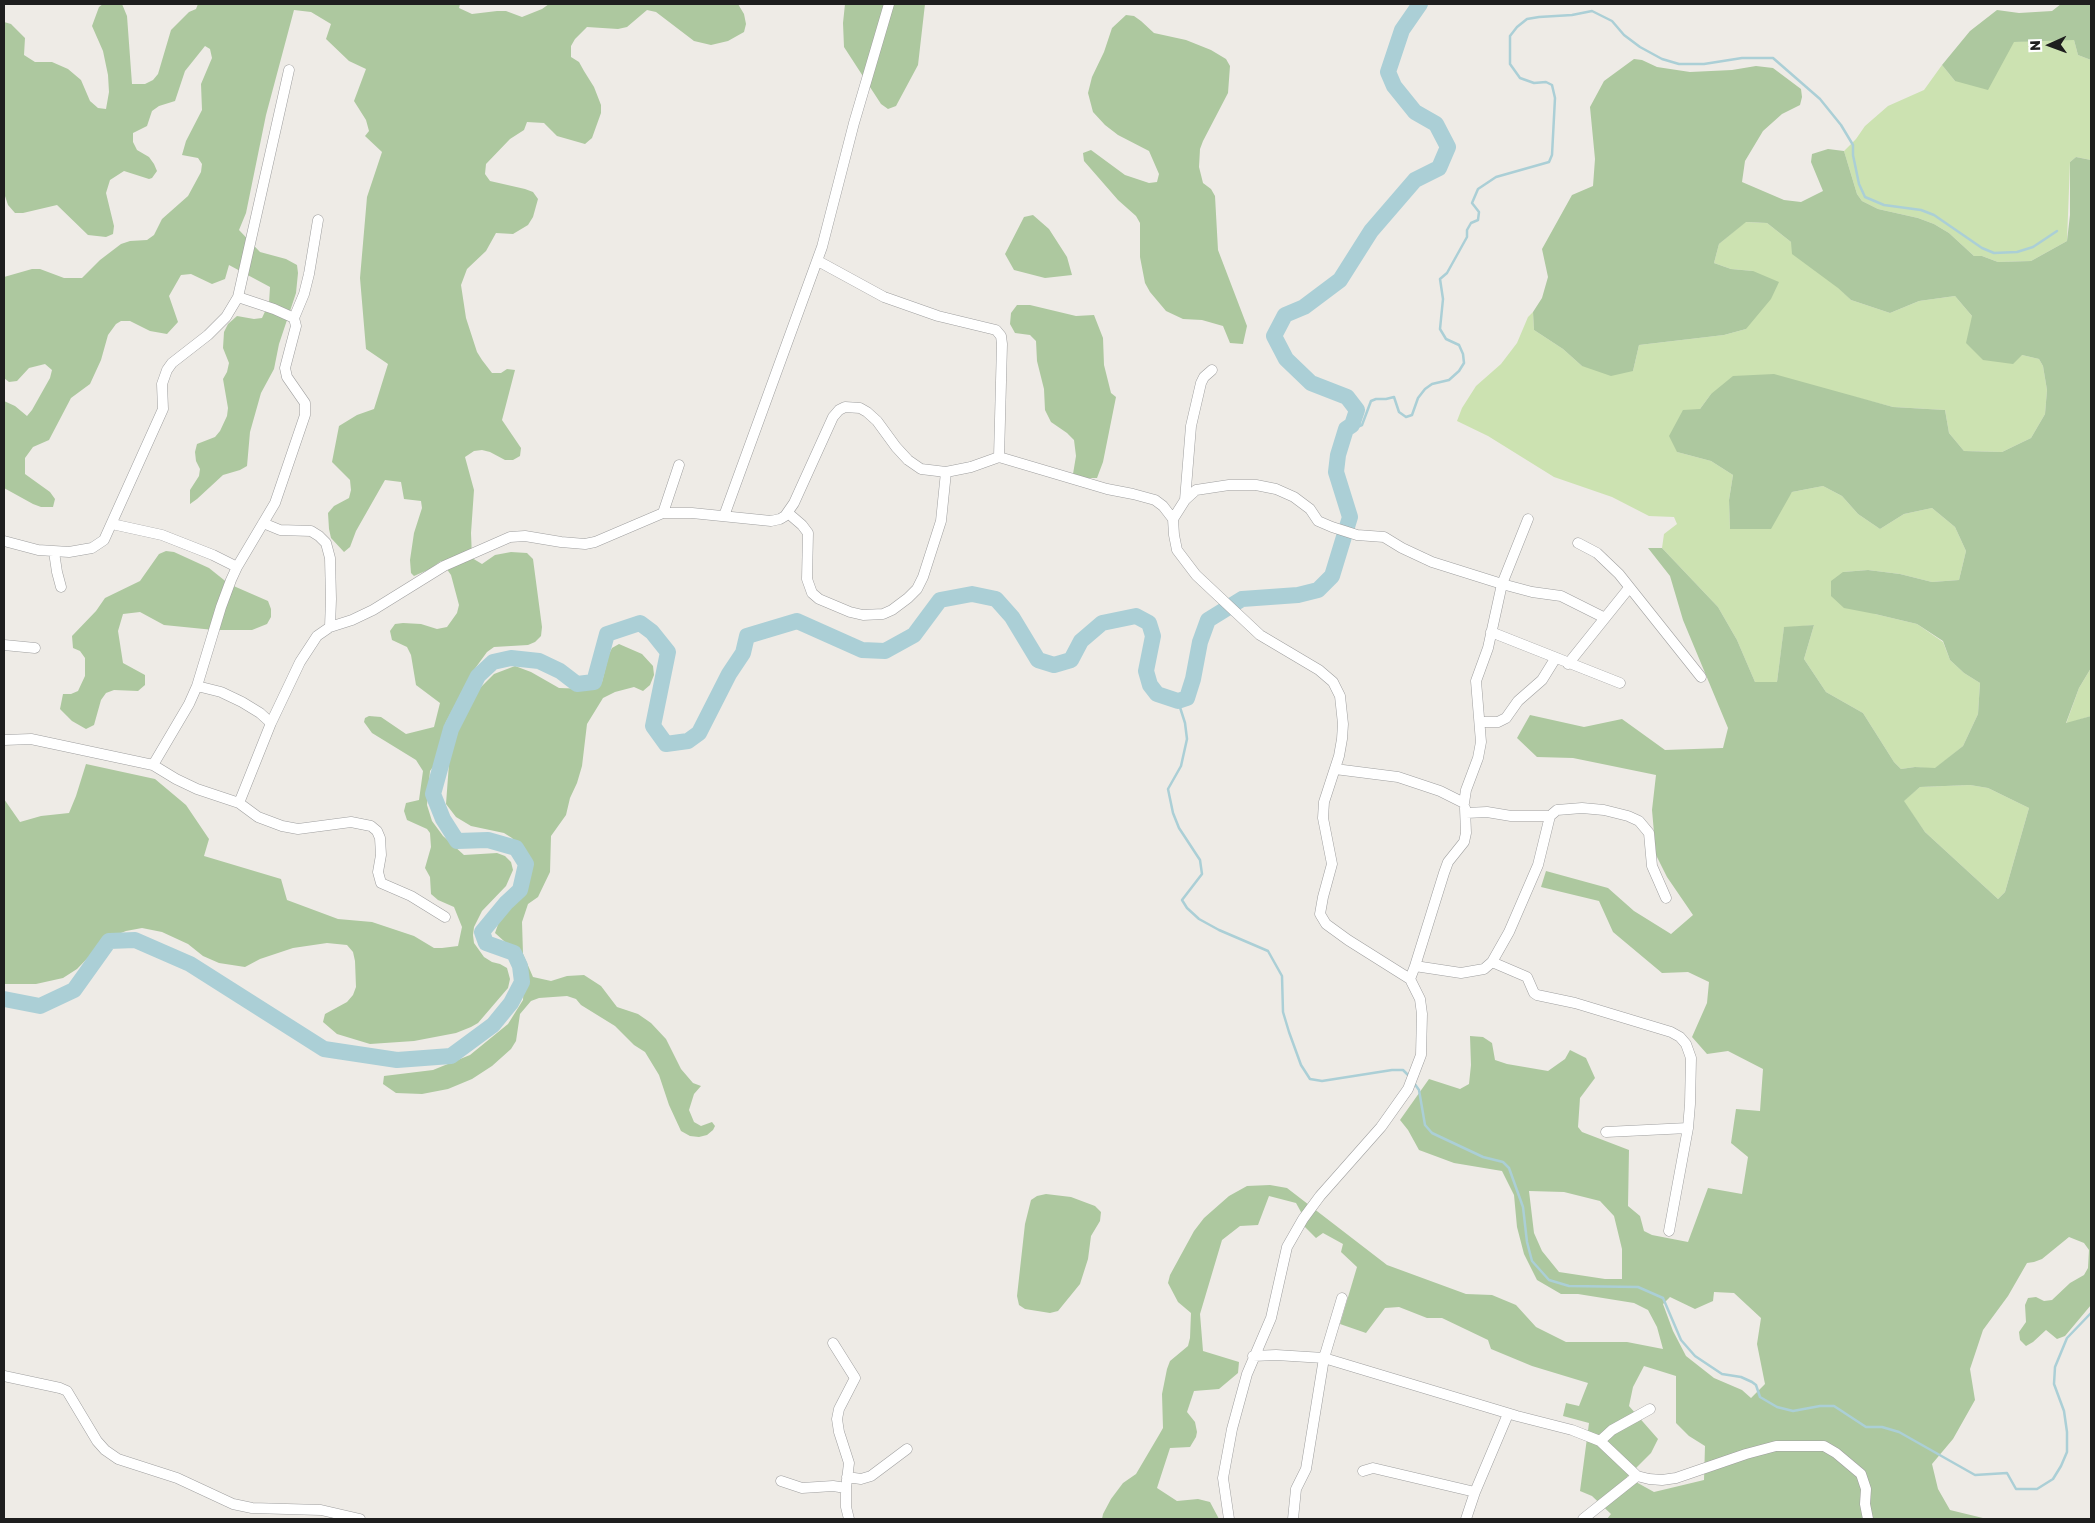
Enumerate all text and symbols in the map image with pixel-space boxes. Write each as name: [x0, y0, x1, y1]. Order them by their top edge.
north arrow: [2025, 20, 2075, 70]
text: N: [2026, 40, 2043, 51]

